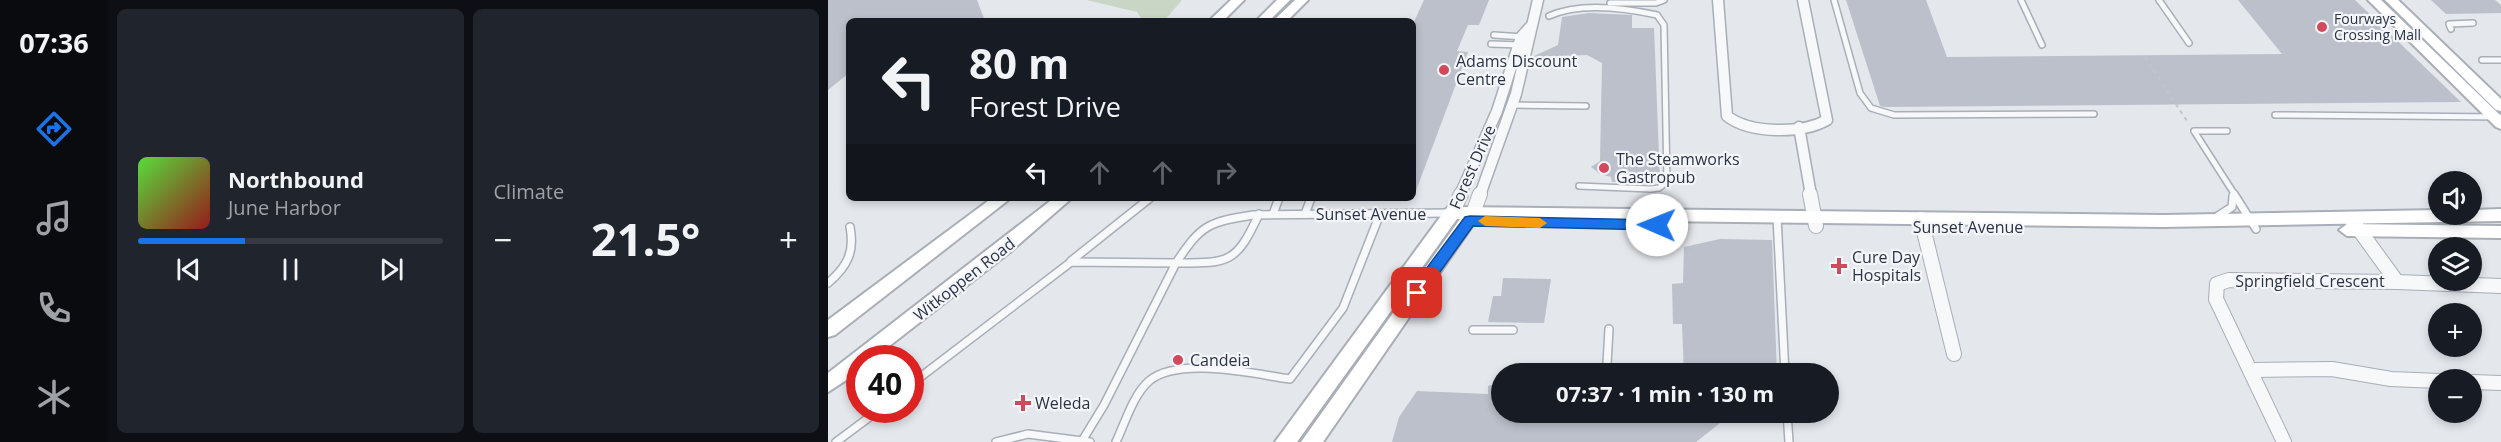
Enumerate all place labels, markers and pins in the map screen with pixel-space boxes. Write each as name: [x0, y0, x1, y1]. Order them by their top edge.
place label: Fourways Crossing Mall: [2334, 9, 2421, 44]
marker: Fourways Crossing Mall: [2315, 20, 2329, 34]
place label: Adams Discount Centre: [1456, 50, 1578, 90]
marker: Adams Discount Centre: [1437, 63, 1451, 77]
place label: The Steamworks Gastropub: [1616, 148, 1740, 188]
marker: The Steamworks Gastropub: [1597, 161, 1611, 175]
place label: Cure Day Hospitals: [1852, 246, 1921, 286]
marker: Cure Day Hospitals: [1830, 257, 1848, 275]
pin: [1391, 267, 1442, 318]
place label: Candeia: [1190, 349, 1250, 371]
marker: Candeia: [1171, 353, 1185, 367]
place label: Weleda: [1035, 392, 1090, 414]
marker: Weleda: [1016, 396, 1030, 410]

